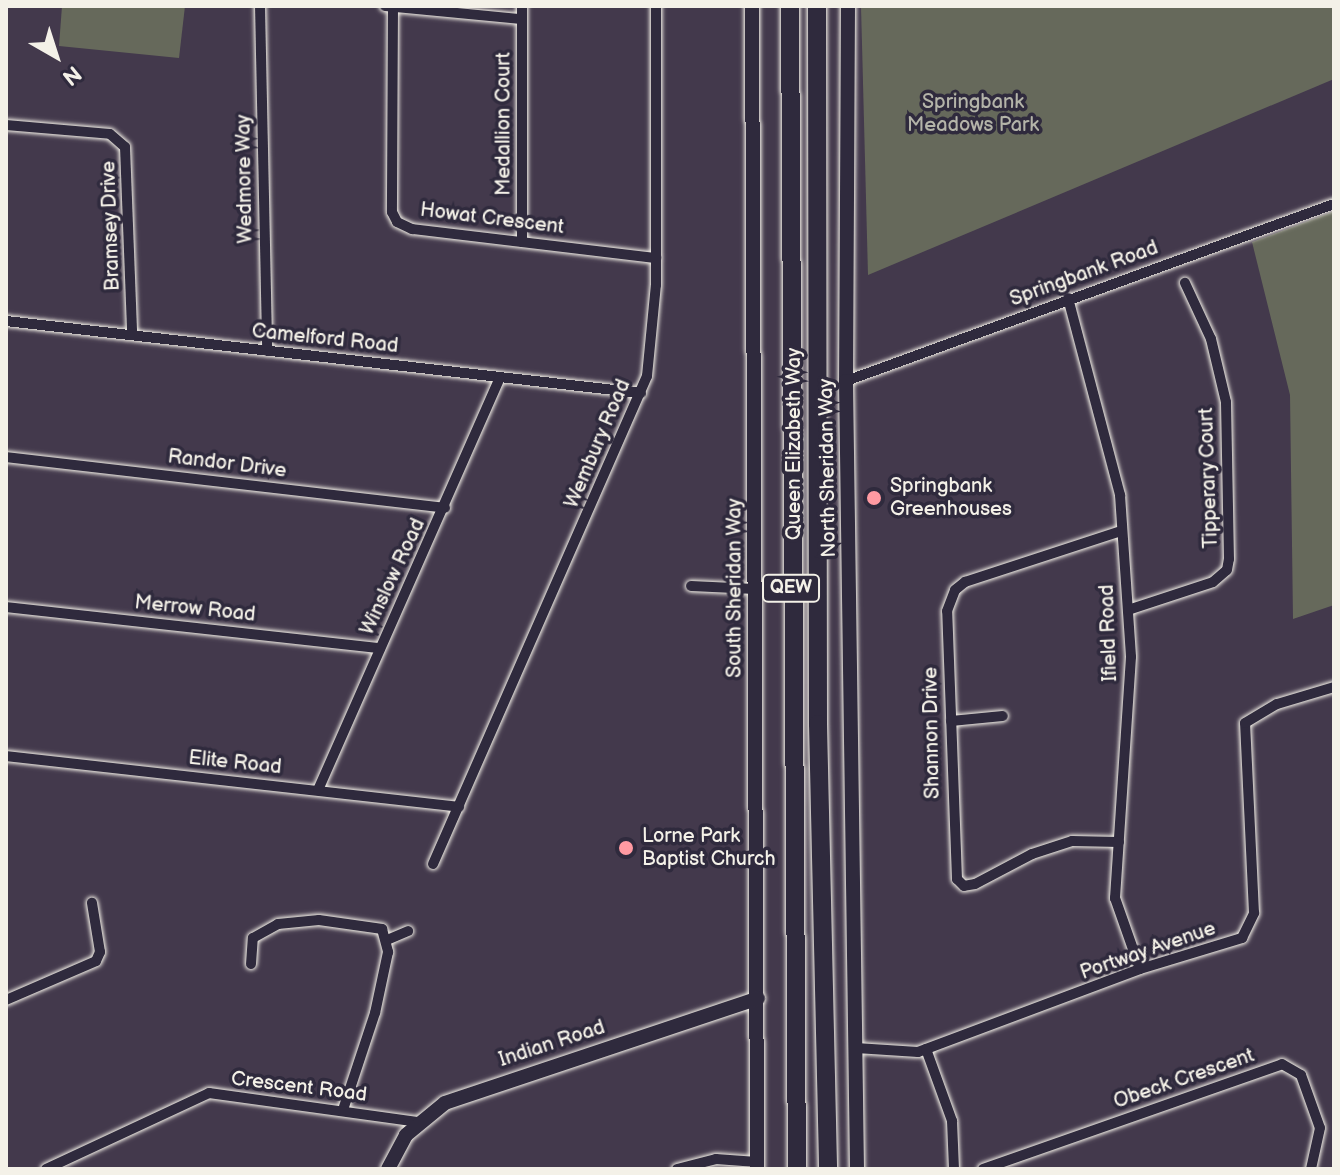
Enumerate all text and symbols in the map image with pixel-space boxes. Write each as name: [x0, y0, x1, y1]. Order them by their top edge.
north arrow: [16, 16, 96, 96]
street label: Medallion Court: [492, 52, 516, 196]
text: N: [56, 59, 86, 91]
park label: Springbank Meadows Park: [907, 90, 1039, 137]
street label: Wedmore Way: [232, 114, 258, 244]
street label: Bramsey Drive: [97, 160, 125, 292]
street label: Howat Crescent: [419, 198, 565, 240]
street label: Springbank Road: [1007, 236, 1161, 312]
street label: Camelford Road: [251, 319, 399, 359]
street label: Queen Elizabeth Way: [782, 347, 806, 541]
street label: Wembury Road: [560, 375, 636, 513]
street label: North Sheridan Way: [814, 378, 842, 558]
street label: Tipperary Court: [1195, 407, 1223, 549]
street label: Randor Drive: [166, 445, 288, 483]
place label: Springbank Greenhouses: [890, 474, 1012, 521]
marker: Springbank Greenhouses: [865, 489, 883, 507]
street label: South Sheridan Way: [723, 498, 747, 678]
street label: Winslow Road: [356, 515, 430, 639]
road number: QEW: [761, 574, 821, 602]
street label: Ifield Road: [1095, 584, 1123, 682]
street label: Merrow Road: [133, 591, 257, 627]
street label: Shannon Drive: [919, 667, 945, 799]
street label: Elite Road: [187, 746, 283, 780]
place label: Lorne Park Baptist Church: [642, 824, 775, 871]
marker: Lorne Park Baptist Church: [617, 839, 635, 857]
street label: Portway Avenue: [1077, 916, 1219, 986]
street label: Indian Road: [496, 1016, 608, 1072]
street label: Obeck Crescent: [1111, 1044, 1257, 1114]
street label: Crescent Road: [230, 1067, 368, 1107]

